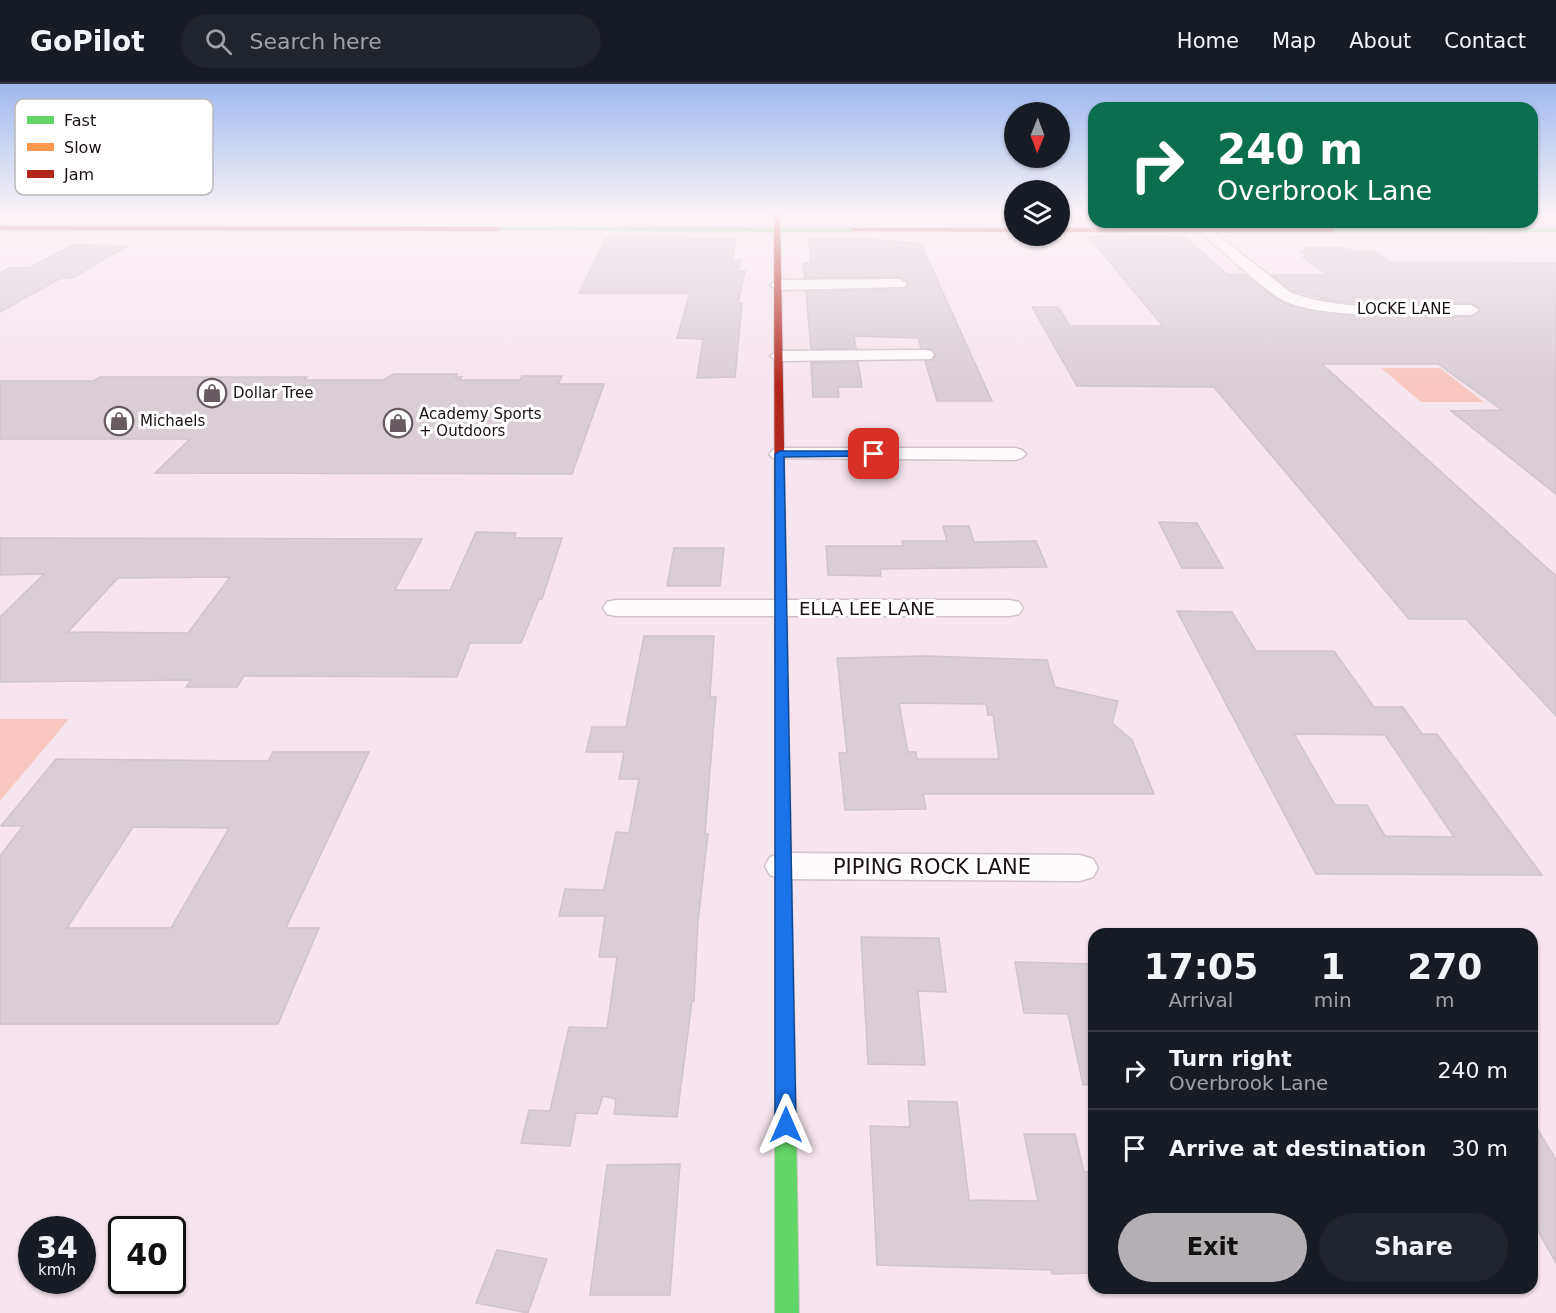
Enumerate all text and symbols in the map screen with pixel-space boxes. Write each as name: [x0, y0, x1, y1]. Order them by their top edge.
search box: [181, 14, 601, 68]
text: GoPilot: [30, 25, 145, 58]
icon: search: [202, 25, 235, 58]
text: Search here: [250, 29, 382, 54]
text: Home: [1177, 29, 1239, 53]
text: Map: [1272, 29, 1316, 53]
text: About: [1349, 29, 1411, 53]
text: Contact: [1444, 29, 1526, 53]
legend: [15, 99, 213, 195]
north arrow: [1004, 102, 1070, 168]
map controls: [1004, 102, 1070, 246]
text: Fast: [64, 111, 96, 130]
text: 240 m: [1217, 125, 1363, 174]
icon: right: [1118, 126, 1196, 204]
text: Slow: [64, 138, 101, 157]
text: Jam: [63, 165, 94, 184]
text: Overbrook Lane: [1217, 175, 1432, 206]
button: layers: [1004, 180, 1070, 246]
street label: LOCKE LANE: [1357, 300, 1451, 318]
shop icon: Dollar Tree: [196, 377, 228, 409]
place label: Dollar Tree: [233, 384, 313, 402]
shop icon: Michaels: [103, 405, 135, 437]
place label: Academy Sports + Outdoors: [419, 405, 542, 440]
shop icon: Academy Sports + Outdoors: [382, 407, 414, 439]
place label: Michaels: [140, 412, 205, 430]
pin: [848, 428, 899, 479]
icon: arrive: [857, 437, 890, 470]
street label: ELLA LEE LANE: [799, 598, 935, 619]
street label: PIPING ROCK LANE: [833, 855, 1031, 879]
text: 17:05: [1144, 946, 1258, 987]
text: 1: [1320, 946, 1345, 987]
text: 270: [1407, 946, 1482, 987]
text: Arrival: [1168, 988, 1233, 1012]
text: min: [1314, 988, 1352, 1012]
text: m: [1435, 988, 1455, 1012]
text: Turn right: [1169, 1046, 1292, 1071]
icon: right: [1118, 1054, 1151, 1087]
text: 240 m: [1438, 1058, 1508, 1083]
text: Overbrook Lane: [1169, 1071, 1328, 1095]
position arrow: [754, 1093, 818, 1157]
icon: arrive: [1118, 1132, 1151, 1165]
text: Arrive at destination: [1169, 1136, 1426, 1161]
text: 30 m: [1452, 1136, 1508, 1161]
button: Exit: [1118, 1213, 1307, 1282]
button: Share: [1319, 1213, 1508, 1282]
speed limit sign: 40: [108, 1216, 186, 1294]
text: 34: [36, 1230, 78, 1265]
text: km/h: [38, 1261, 76, 1279]

